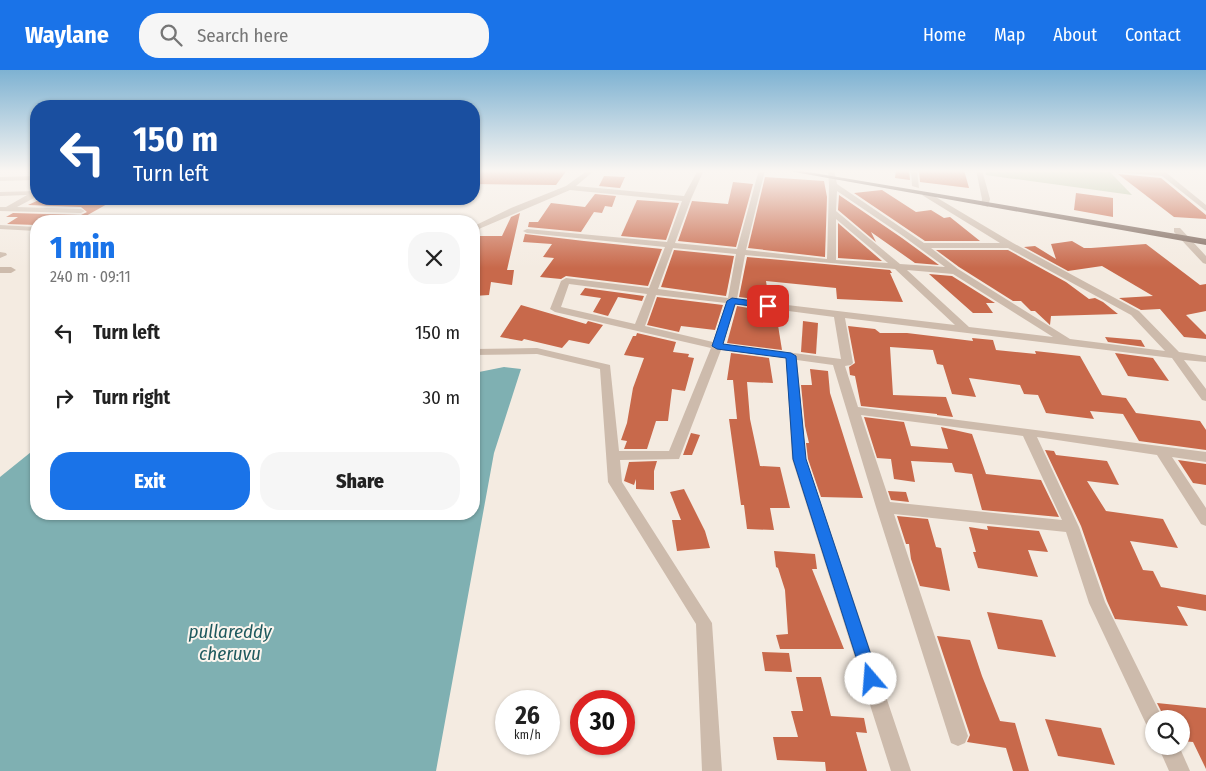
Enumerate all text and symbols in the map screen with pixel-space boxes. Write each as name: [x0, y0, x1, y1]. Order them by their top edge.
search box: [139, 13, 489, 58]
text: Waylane: [25, 21, 109, 49]
icon: search: [157, 21, 185, 49]
text: Search here: [197, 24, 288, 47]
text: Home: [923, 24, 966, 46]
text: Map: [994, 24, 1025, 46]
text: About: [1053, 24, 1097, 46]
text: Contact: [1125, 24, 1181, 46]
text: 150 m: [133, 118, 218, 160]
icon: left: [50, 120, 115, 185]
text: Turn left: [133, 160, 209, 187]
text: 1 min: [50, 230, 115, 266]
button: close: [408, 232, 460, 284]
text: 240 m · 09:11: [50, 267, 131, 286]
pin: [747, 285, 789, 327]
icon: arrive: [754, 292, 782, 320]
icon: left: [50, 319, 78, 347]
text: Turn left: [93, 321, 160, 344]
text: 150 m: [415, 321, 460, 344]
icon: right: [50, 384, 78, 412]
text: Turn right: [93, 386, 170, 409]
text: 30 m: [422, 386, 460, 409]
button: Exit: [50, 452, 250, 510]
button: Share: [260, 452, 460, 510]
water label: pullareddy cheruvu: [188, 620, 272, 665]
position arrow: [844, 652, 896, 704]
speed limit sign: 30: [570, 690, 635, 755]
text: 26: [515, 701, 540, 731]
map controls: [1145, 710, 1190, 755]
button: search: [1145, 710, 1190, 755]
text: km/h: [514, 728, 541, 742]

